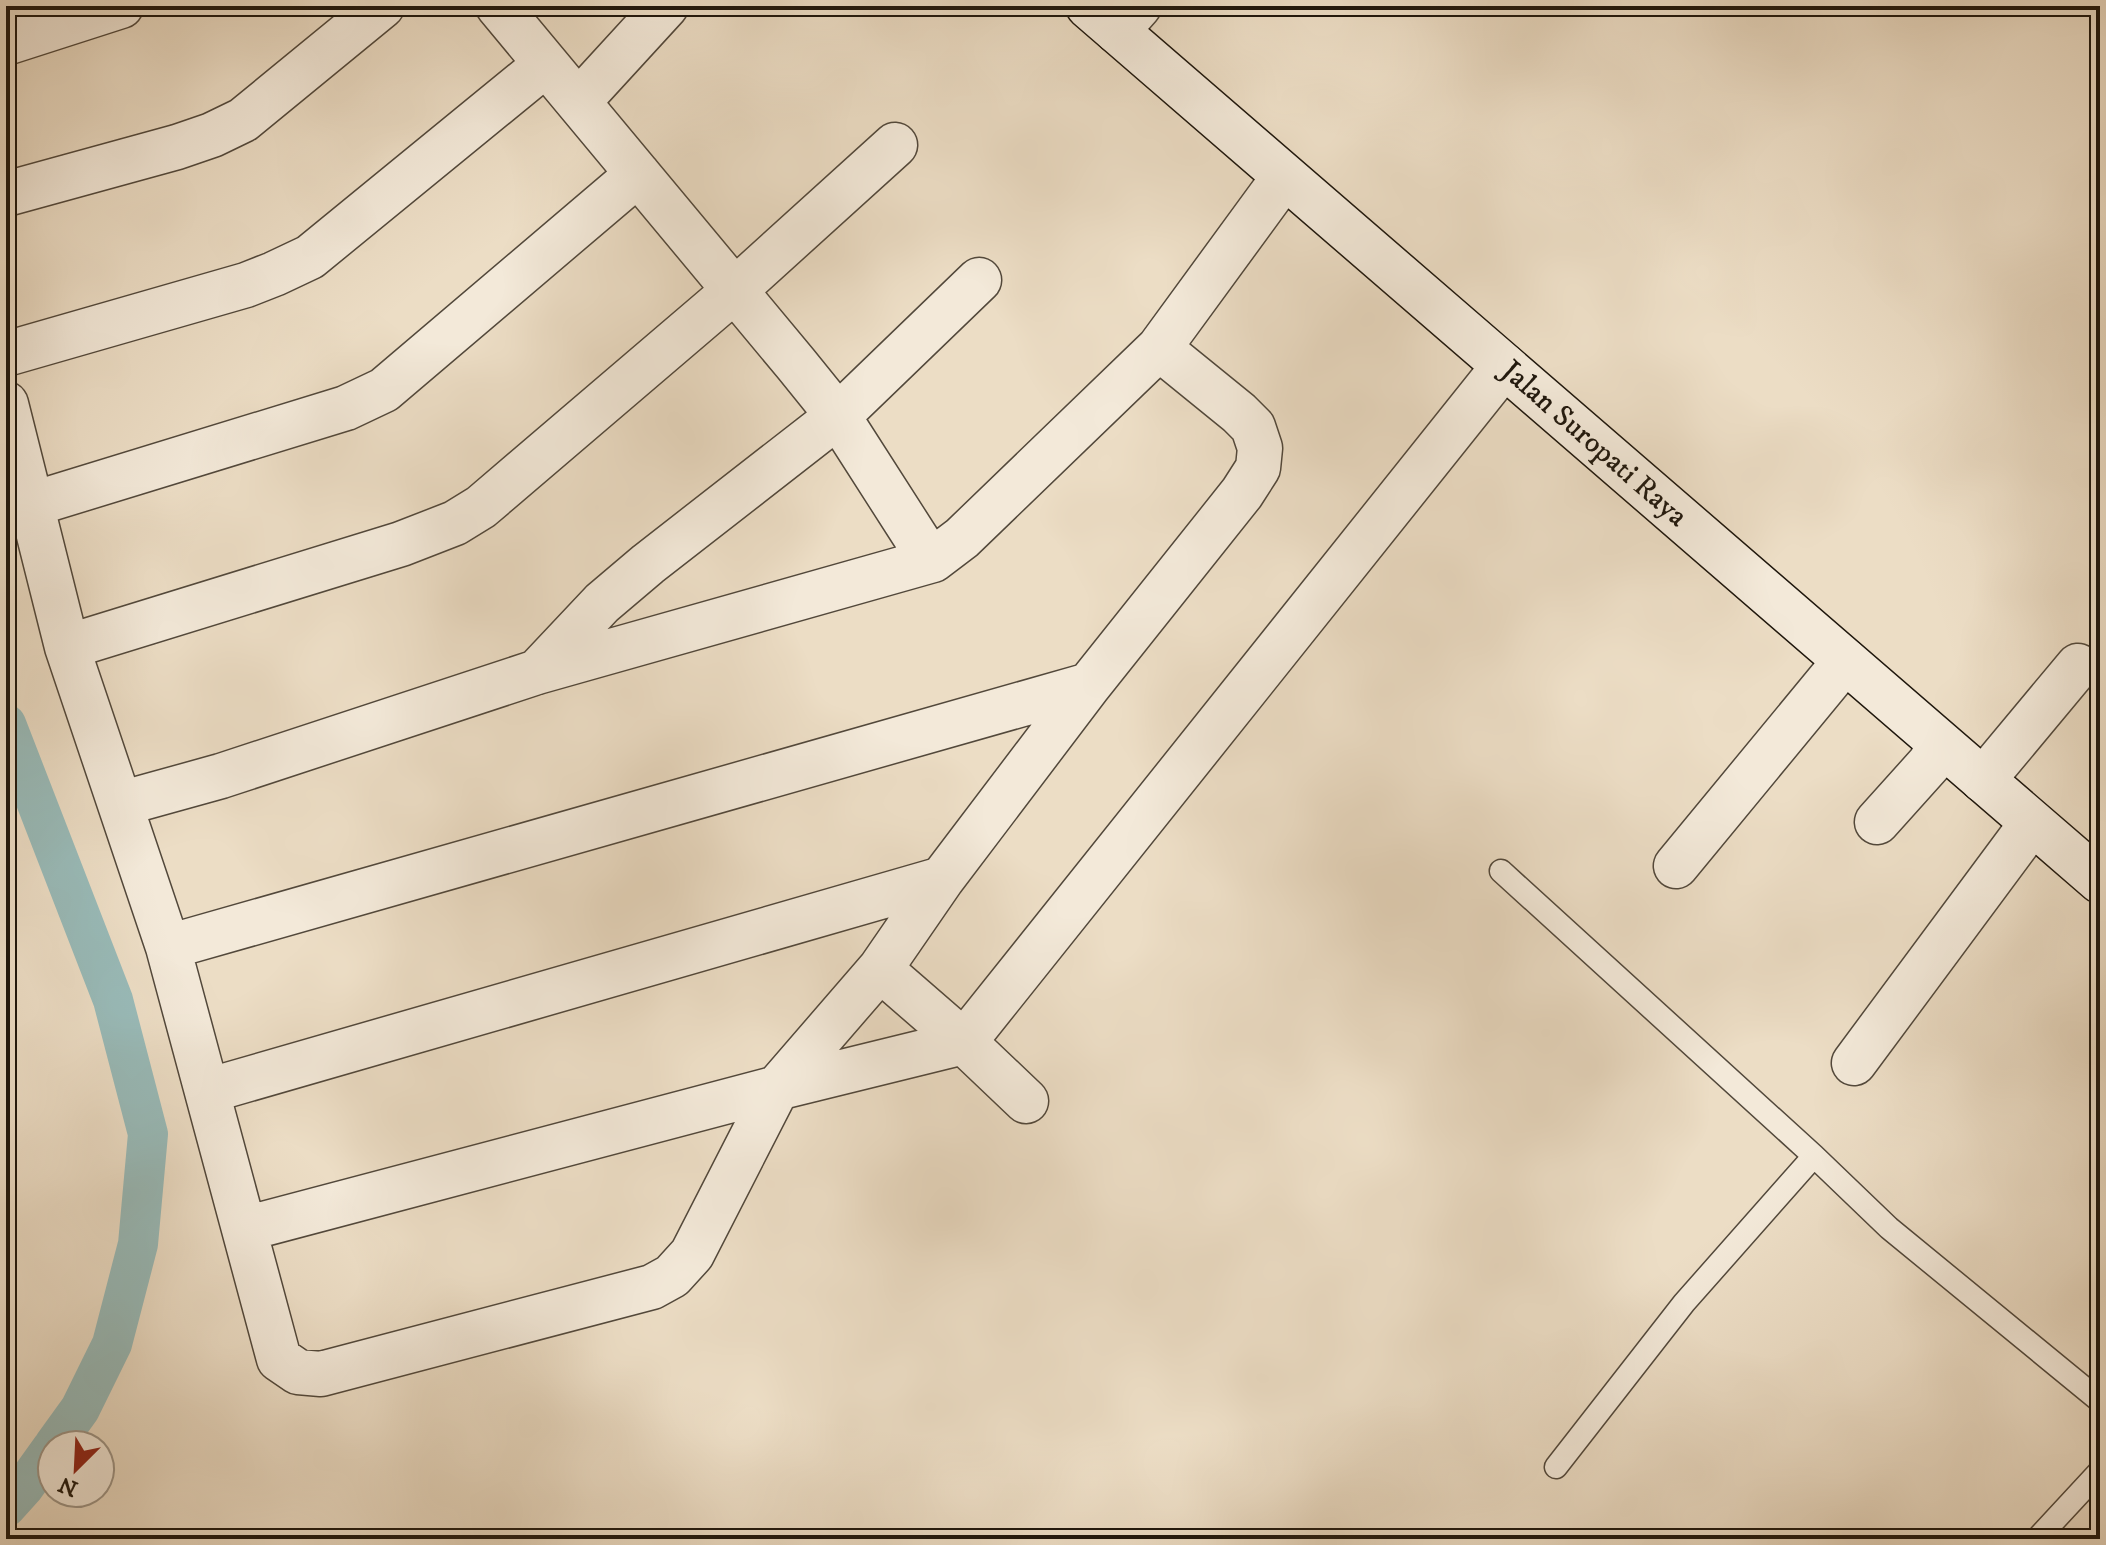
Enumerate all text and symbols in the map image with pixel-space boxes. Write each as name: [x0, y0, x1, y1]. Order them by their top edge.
street label: Jalan Suropati Raya: [1491, 351, 1695, 535]
north arrow: [36, 1429, 116, 1509]
text: N: [55, 1470, 82, 1502]

